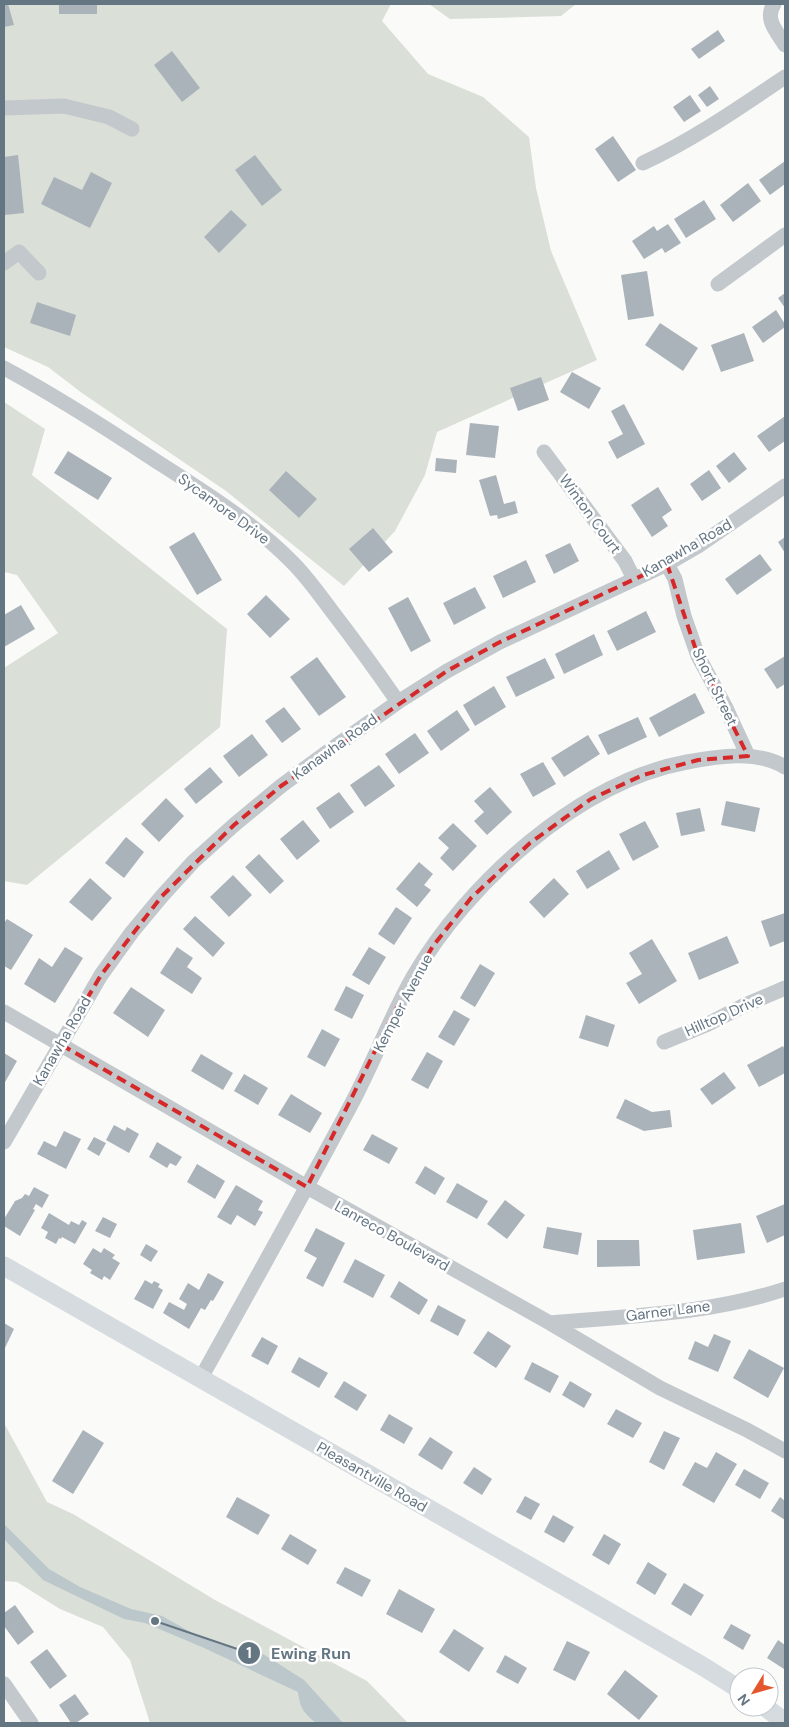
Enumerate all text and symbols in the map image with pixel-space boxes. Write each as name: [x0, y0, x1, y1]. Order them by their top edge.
street label: Sycamore Drive: [174, 469, 274, 549]
street label: Winton Court: [554, 470, 626, 558]
street label: Kanawha Road: [639, 514, 735, 582]
street label: Short Street: [688, 645, 742, 729]
street label: Kanawha Road: [289, 709, 381, 785]
street label: Kemper Avenue: [369, 950, 437, 1056]
street label: Hilltop Drive: [682, 989, 766, 1041]
street label: Kanawha Road: [28, 993, 96, 1089]
street label: Lanreco Boulevard: [331, 1196, 453, 1276]
street label: Garner Lane: [625, 1296, 711, 1326]
street label: Pleasantville Road: [313, 1437, 431, 1517]
callout: Ewing Run: [236, 1638, 361, 1669]
text: 1: [246, 1643, 252, 1663]
text: Ewing Run: [271, 1643, 351, 1664]
north arrow: [729, 1667, 779, 1717]
text: N: [733, 1690, 754, 1709]

